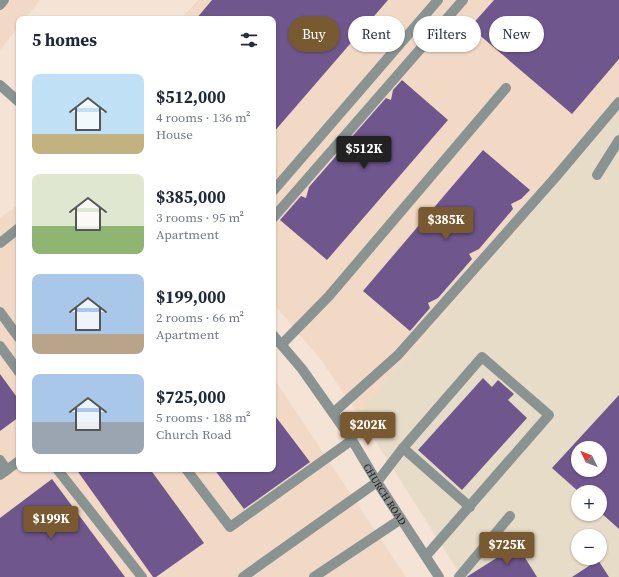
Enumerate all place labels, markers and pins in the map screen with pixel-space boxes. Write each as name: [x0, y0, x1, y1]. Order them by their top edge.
pin: $512K: [336, 136, 392, 170]
pin: $385K: [418, 207, 474, 241]
pin: $202K: [340, 412, 396, 446]
pin: $199K: [23, 506, 79, 540]
pin: $725K: [479, 532, 535, 566]

